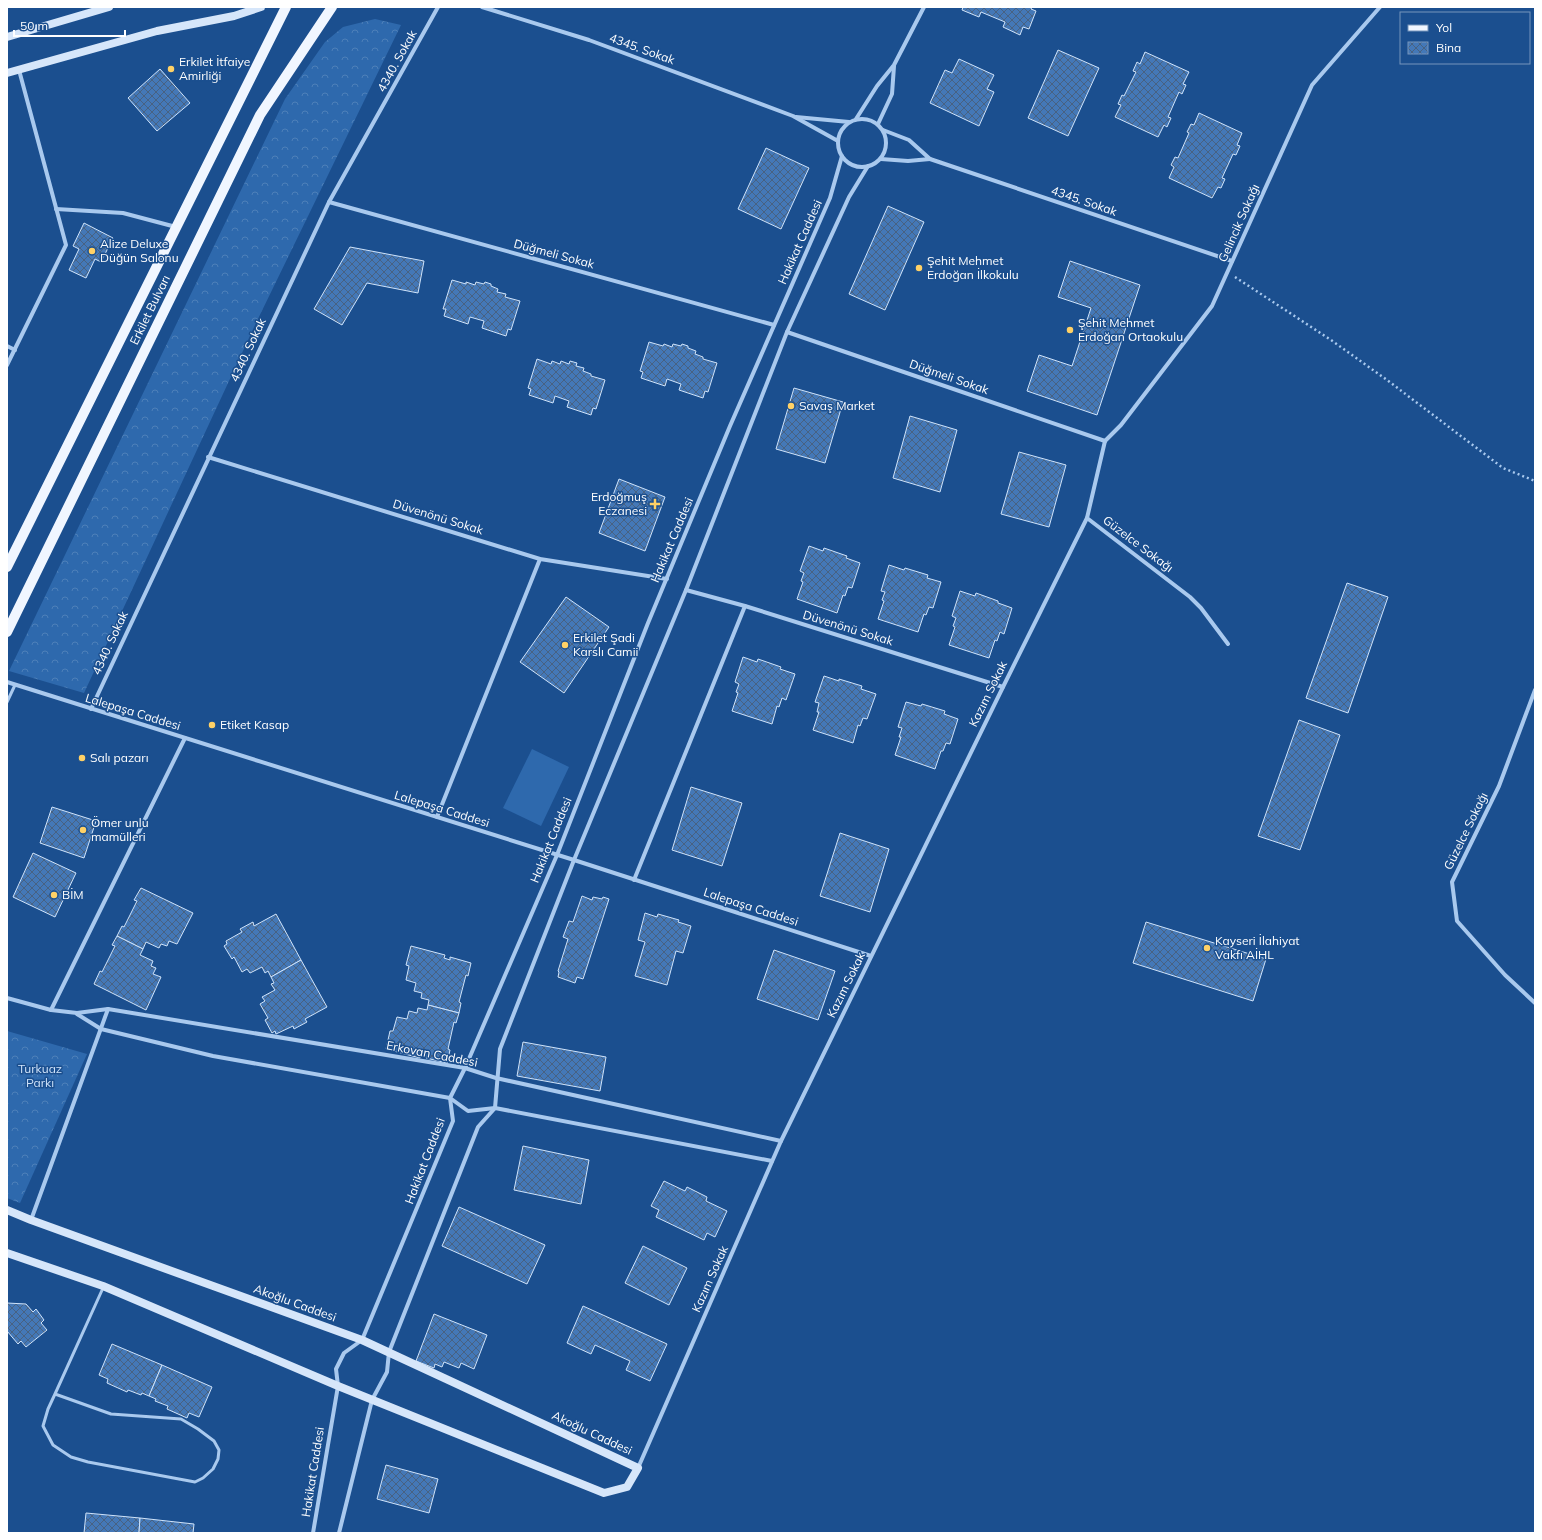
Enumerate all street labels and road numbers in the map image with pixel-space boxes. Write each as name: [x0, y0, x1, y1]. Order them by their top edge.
street label: 4340. Sokak: [373, 26, 420, 94]
street label: 4345. Sokak: [607, 30, 678, 68]
street label: Gelincik Sokağı: [1215, 181, 1262, 264]
street label: 4345. Sokak: [1049, 182, 1120, 219]
street label: Hakikat Caddesi: [774, 197, 825, 286]
street label: Düğmeli Sokak: [512, 236, 597, 272]
street label: Erkilet Bulvarı: [126, 272, 173, 347]
street label: 4340. Sokak: [226, 315, 269, 384]
street label: Düğmeli Sokak: [908, 356, 992, 397]
street label: Hakikat Caddesi: [647, 495, 696, 585]
street label: Düvenönü Sokak: [391, 496, 486, 538]
street label: Güzelce Sokağı: [1100, 512, 1177, 575]
street label: Düvenönü Sokak: [801, 607, 896, 649]
street label: 4340. Sokak: [88, 608, 131, 677]
street label: Kazım Sokak: [965, 658, 1010, 729]
street label: Lalepaşa Caddesi: [84, 690, 183, 733]
street label: Lalepaşa Caddesi: [393, 787, 492, 830]
street label: Güzelce Sokağı: [1440, 790, 1491, 872]
street label: Hakikat Caddesi: [527, 795, 575, 885]
street label: Lalepaşa Caddesi: [702, 884, 801, 929]
street label: Kazım Sokak: [823, 949, 868, 1020]
street label: Erkovan Caddesi: [385, 1037, 479, 1070]
street label: Hakikat Caddesi: [401, 1116, 448, 1206]
street label: Kazım Sokak: [688, 1242, 731, 1314]
street label: Akoğlu Caddesi: [252, 1281, 339, 1324]
street label: Akoğlu Caddesi: [550, 1407, 635, 1458]
street label: Hakikat Caddesi: [298, 1426, 327, 1518]

